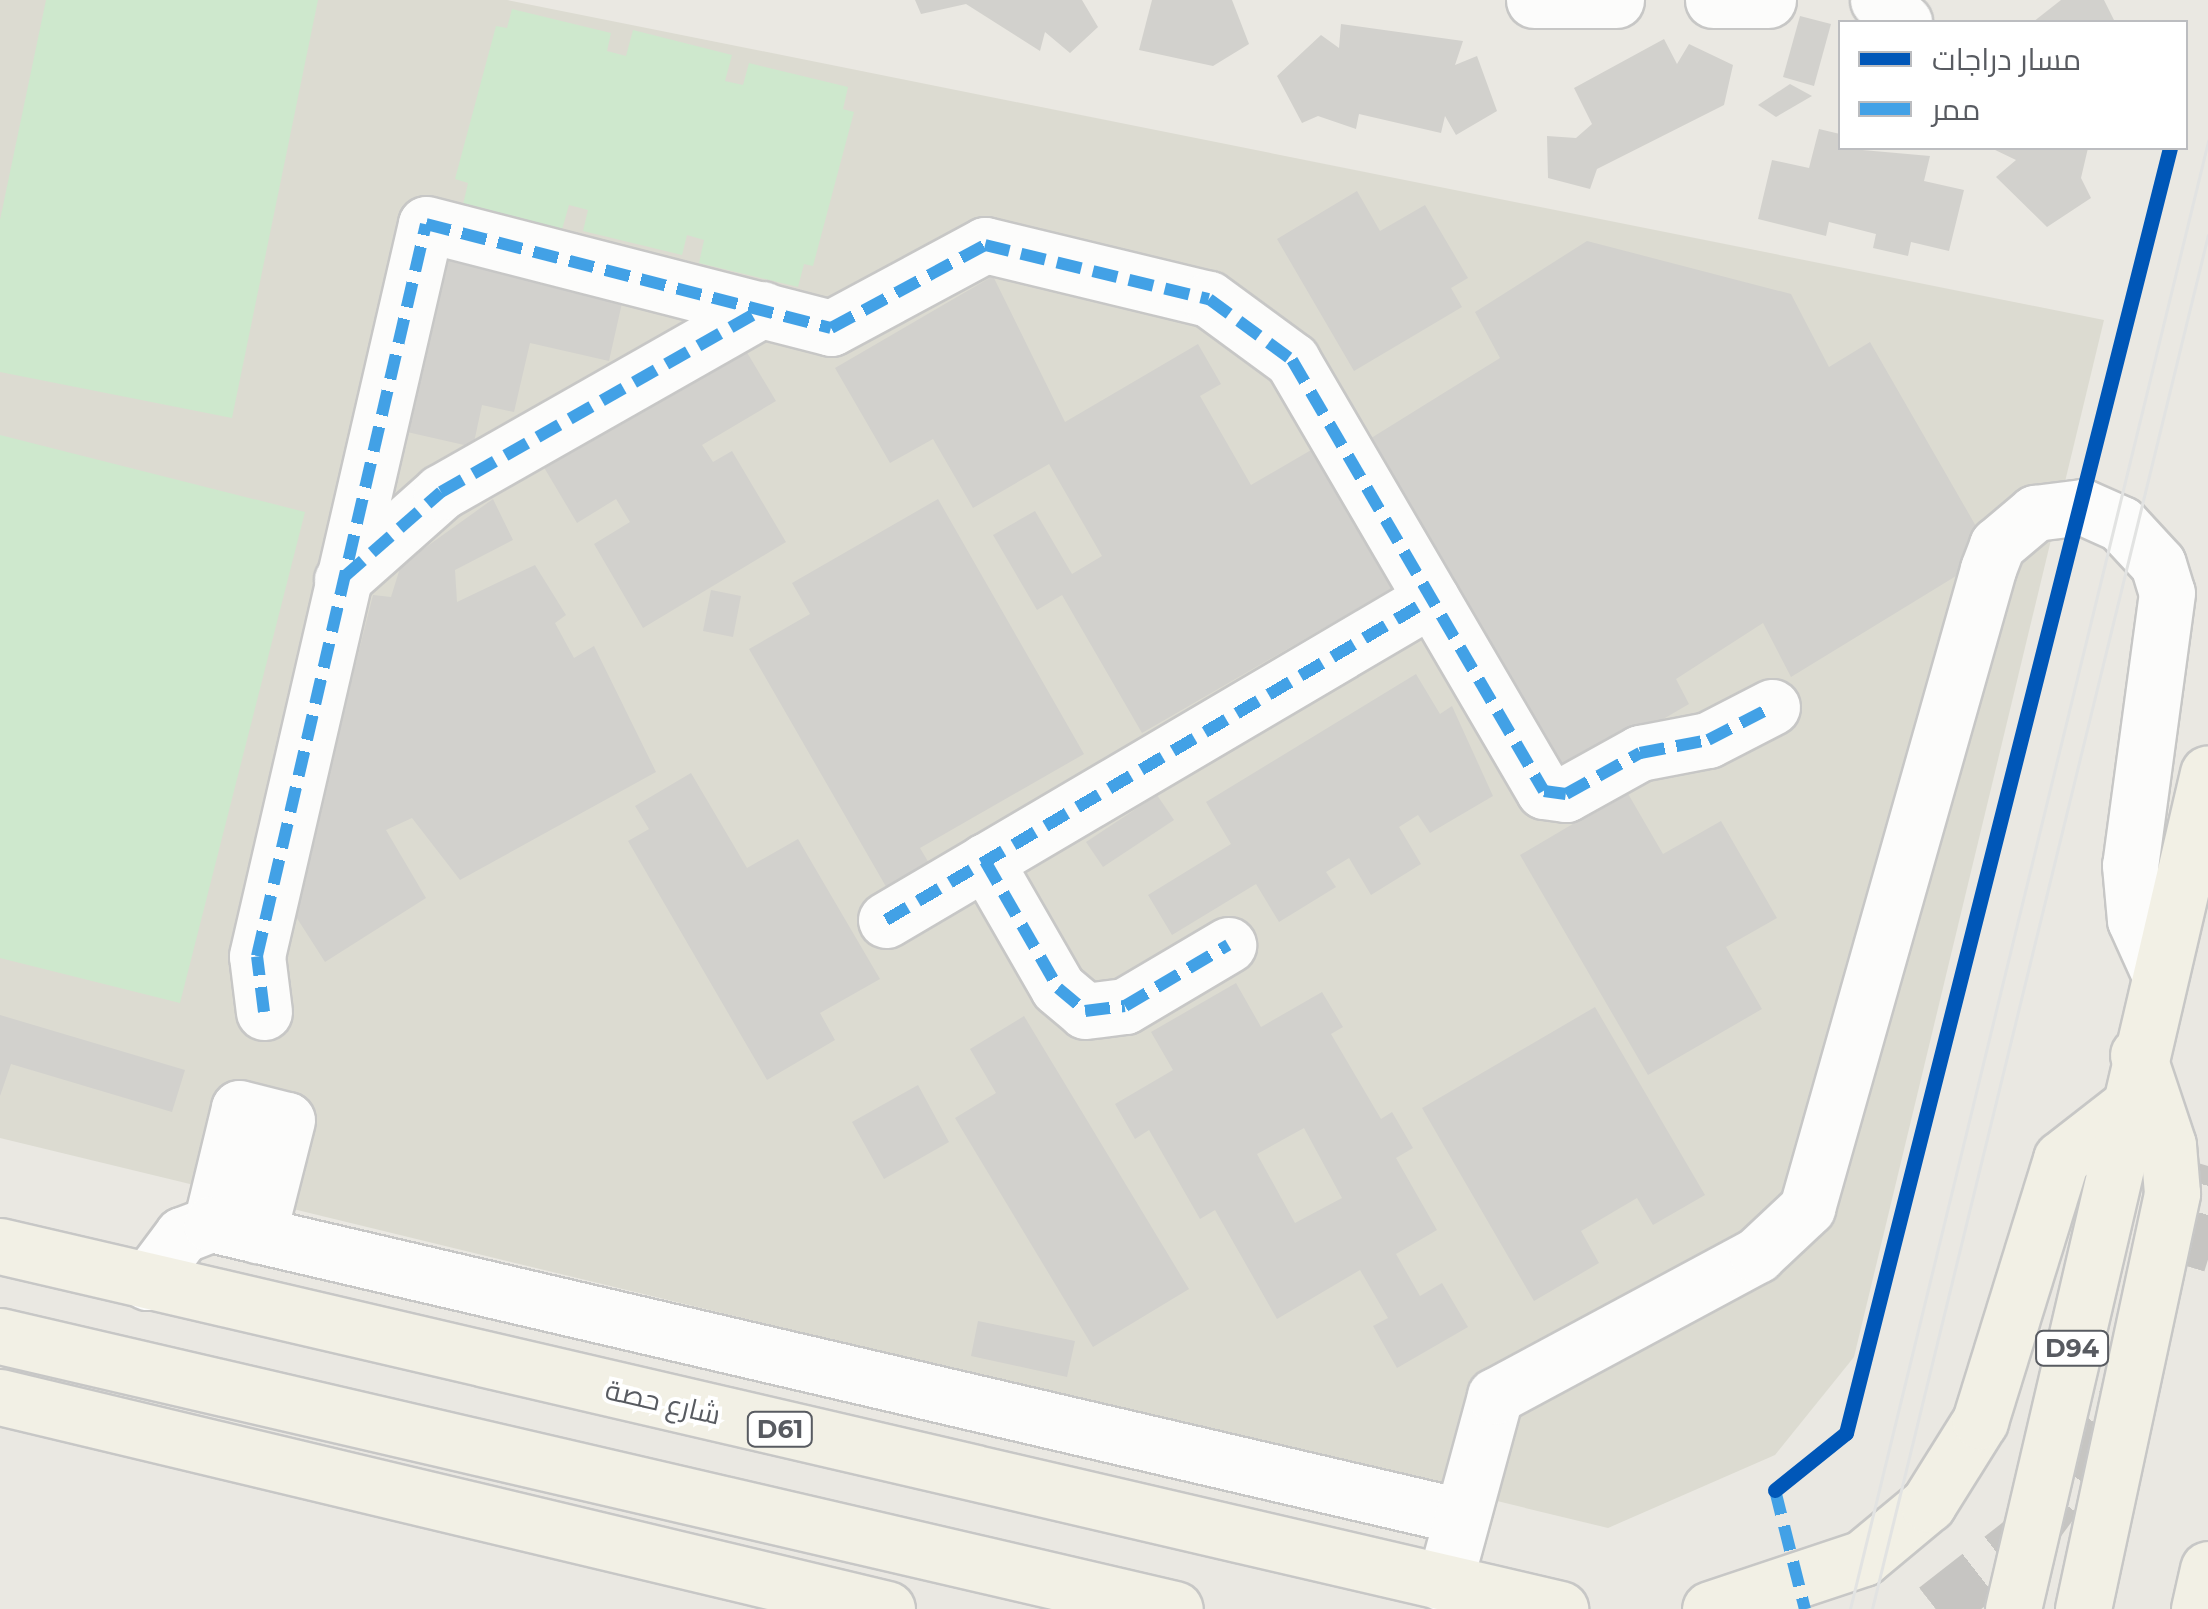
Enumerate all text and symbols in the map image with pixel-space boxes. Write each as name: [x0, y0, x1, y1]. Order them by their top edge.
legend: [1838, 20, 2188, 150]
text: مسار دراجات: [1932, 41, 2081, 78]
text: ممر: [1932, 91, 1981, 128]
road number: D94: [2034, 1328, 2110, 1368]
street label: شارع حصة: [602, 1372, 724, 1432]
road number: D61: [745, 1409, 815, 1449]

